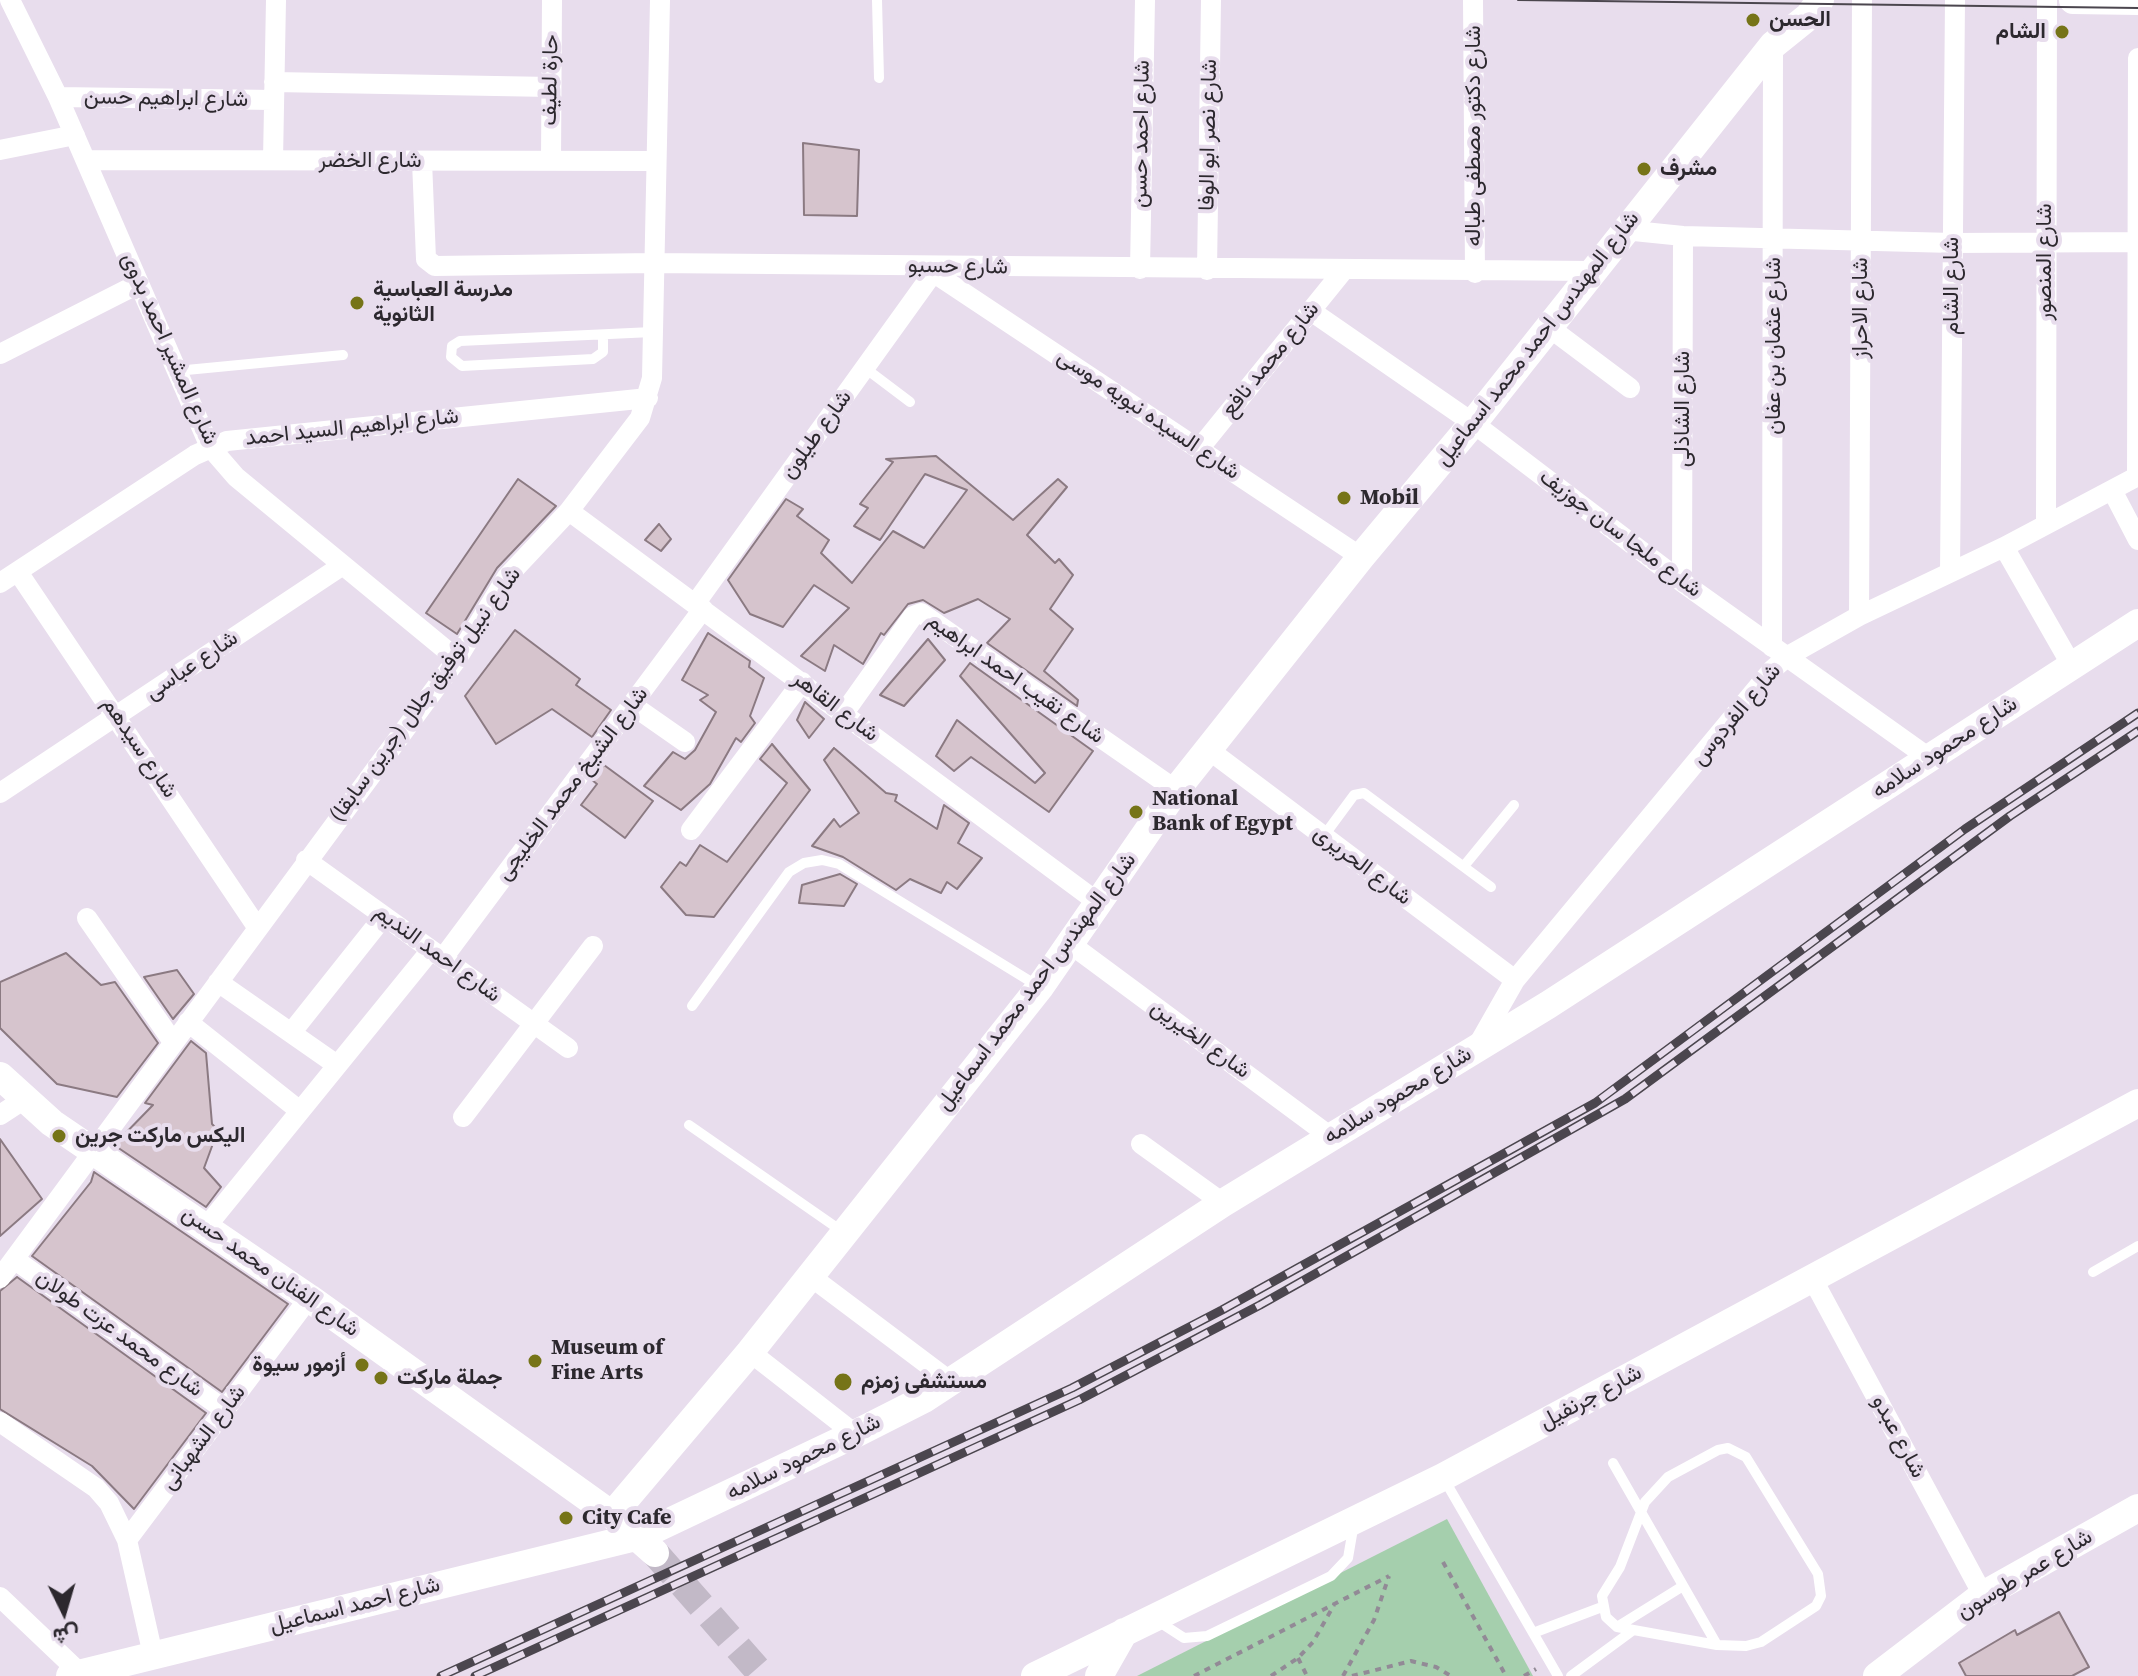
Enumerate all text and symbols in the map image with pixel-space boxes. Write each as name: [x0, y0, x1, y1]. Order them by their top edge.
place label: الحسن: [1769, 7, 1831, 33]
marker: الحسن: [1744, 11, 1762, 29]
place label: الشام: [1996, 19, 2046, 45]
marker: الشام: [2053, 23, 2071, 41]
street label: شارع دكتور مصطفى طباله: [1461, 25, 1487, 247]
street label: حارة لطيف: [537, 34, 565, 126]
street label: شارع نصر ابو الوفا: [1194, 59, 1224, 211]
street label: شارع احمد حسن: [1128, 60, 1156, 208]
street label: شارع ابراهيم حسن: [83, 84, 249, 114]
street label: شارع الخضر: [318, 148, 422, 174]
place label: مشرف: [1660, 156, 1717, 182]
marker: مشرف: [1635, 160, 1653, 178]
street label: شارع المنصور: [2032, 203, 2058, 321]
street label: شارع المهندس احمد محمد اسماعيل: [1430, 206, 1646, 472]
street label: شارع الشام: [1939, 237, 1965, 335]
street label: شارع المشير احمد بدوى: [115, 249, 223, 449]
street label: شارع حسبو: [908, 253, 1008, 281]
street label: شارع عثمان بن عفان: [1761, 257, 1787, 435]
street label: شارع الاحراز: [1848, 257, 1874, 359]
place label: مدرسة العباسية الثانوية: [373, 277, 513, 328]
marker: مدرسة العباسية الثانوية: [348, 294, 366, 312]
street label: شارع محمد نافع: [1216, 297, 1326, 423]
street label: شارع السيده نبويه موسى: [1052, 344, 1244, 486]
street label: شارع الشاذلى: [1670, 351, 1696, 467]
street label: شارع طيلون: [776, 385, 858, 485]
street label: شارع ابراهيم السيد احمد: [244, 404, 460, 452]
street label: شارع ملجا سان جوزيف: [1534, 464, 1706, 604]
place label: Mobil: [1360, 485, 1419, 511]
marker: Mobil: [1335, 489, 1353, 507]
street label: شارع نبيل توفيق جلال (جرين سابقا): [325, 562, 527, 828]
street label: شارع نقيب احمد ابراهيم: [921, 608, 1109, 750]
street label: شارع عباسى: [141, 625, 243, 707]
street label: شارع الفردوس: [1687, 659, 1787, 771]
street label: شارع القاهر: [787, 666, 883, 748]
street label: شارع الشيخ محمد الخليجى: [492, 682, 654, 886]
street label: شارع محمود سلامه: [1867, 691, 2023, 805]
street label: شارع سيدهم: [96, 693, 182, 803]
place label: National Bank of Egypt: [1152, 786, 1293, 838]
marker: National Bank of Egypt: [1127, 803, 1145, 821]
street label: شارع الحريرى: [1308, 821, 1416, 911]
street label: شارع المهندس احمد محمد اسماعيل: [931, 848, 1143, 1116]
street label: شارع احمد النديم: [369, 899, 505, 1009]
street label: شارع الخيرين: [1145, 995, 1255, 1085]
street label: شارع محمود سلامه: [1319, 1041, 1477, 1151]
place label: اليكس ماركت جرين: [75, 1123, 246, 1149]
marker: اليكس ماركت جرين: [50, 1127, 68, 1145]
street label: شارع الفنان محمد حسن: [176, 1201, 364, 1343]
street label: شارع محمد عزت طولان: [30, 1265, 208, 1403]
place label: Museum of Fine Arts: [551, 1335, 663, 1386]
place label: أزمور سيوة: [252, 1352, 346, 1378]
marker: Museum of Fine Arts: [526, 1352, 544, 1370]
marker: أزمور سيوة: [353, 1356, 371, 1374]
street label: شارع جرنفيل: [1535, 1360, 1647, 1436]
place label: جملة ماركت: [397, 1365, 503, 1391]
marker: جملة ماركت: [372, 1369, 390, 1387]
place label: مستشفى زمزم: [861, 1369, 987, 1395]
marker: مستشفى زمزم: [832, 1371, 854, 1393]
street label: شارع الشهبانى: [156, 1380, 252, 1496]
street label: شارع عبدو: [1865, 1391, 1931, 1483]
street label: شارع محمود سلامه: [723, 1409, 885, 1507]
place label: City Cafe: [582, 1505, 672, 1531]
marker: City Cafe: [557, 1509, 575, 1527]
street label: شارع عمر طوسون: [1953, 1524, 2097, 1626]
north arrow: [24, 1572, 104, 1652]
street label: شارع احمد اسماعيل: [267, 1572, 443, 1640]
text: ش: [52, 1620, 81, 1652]

